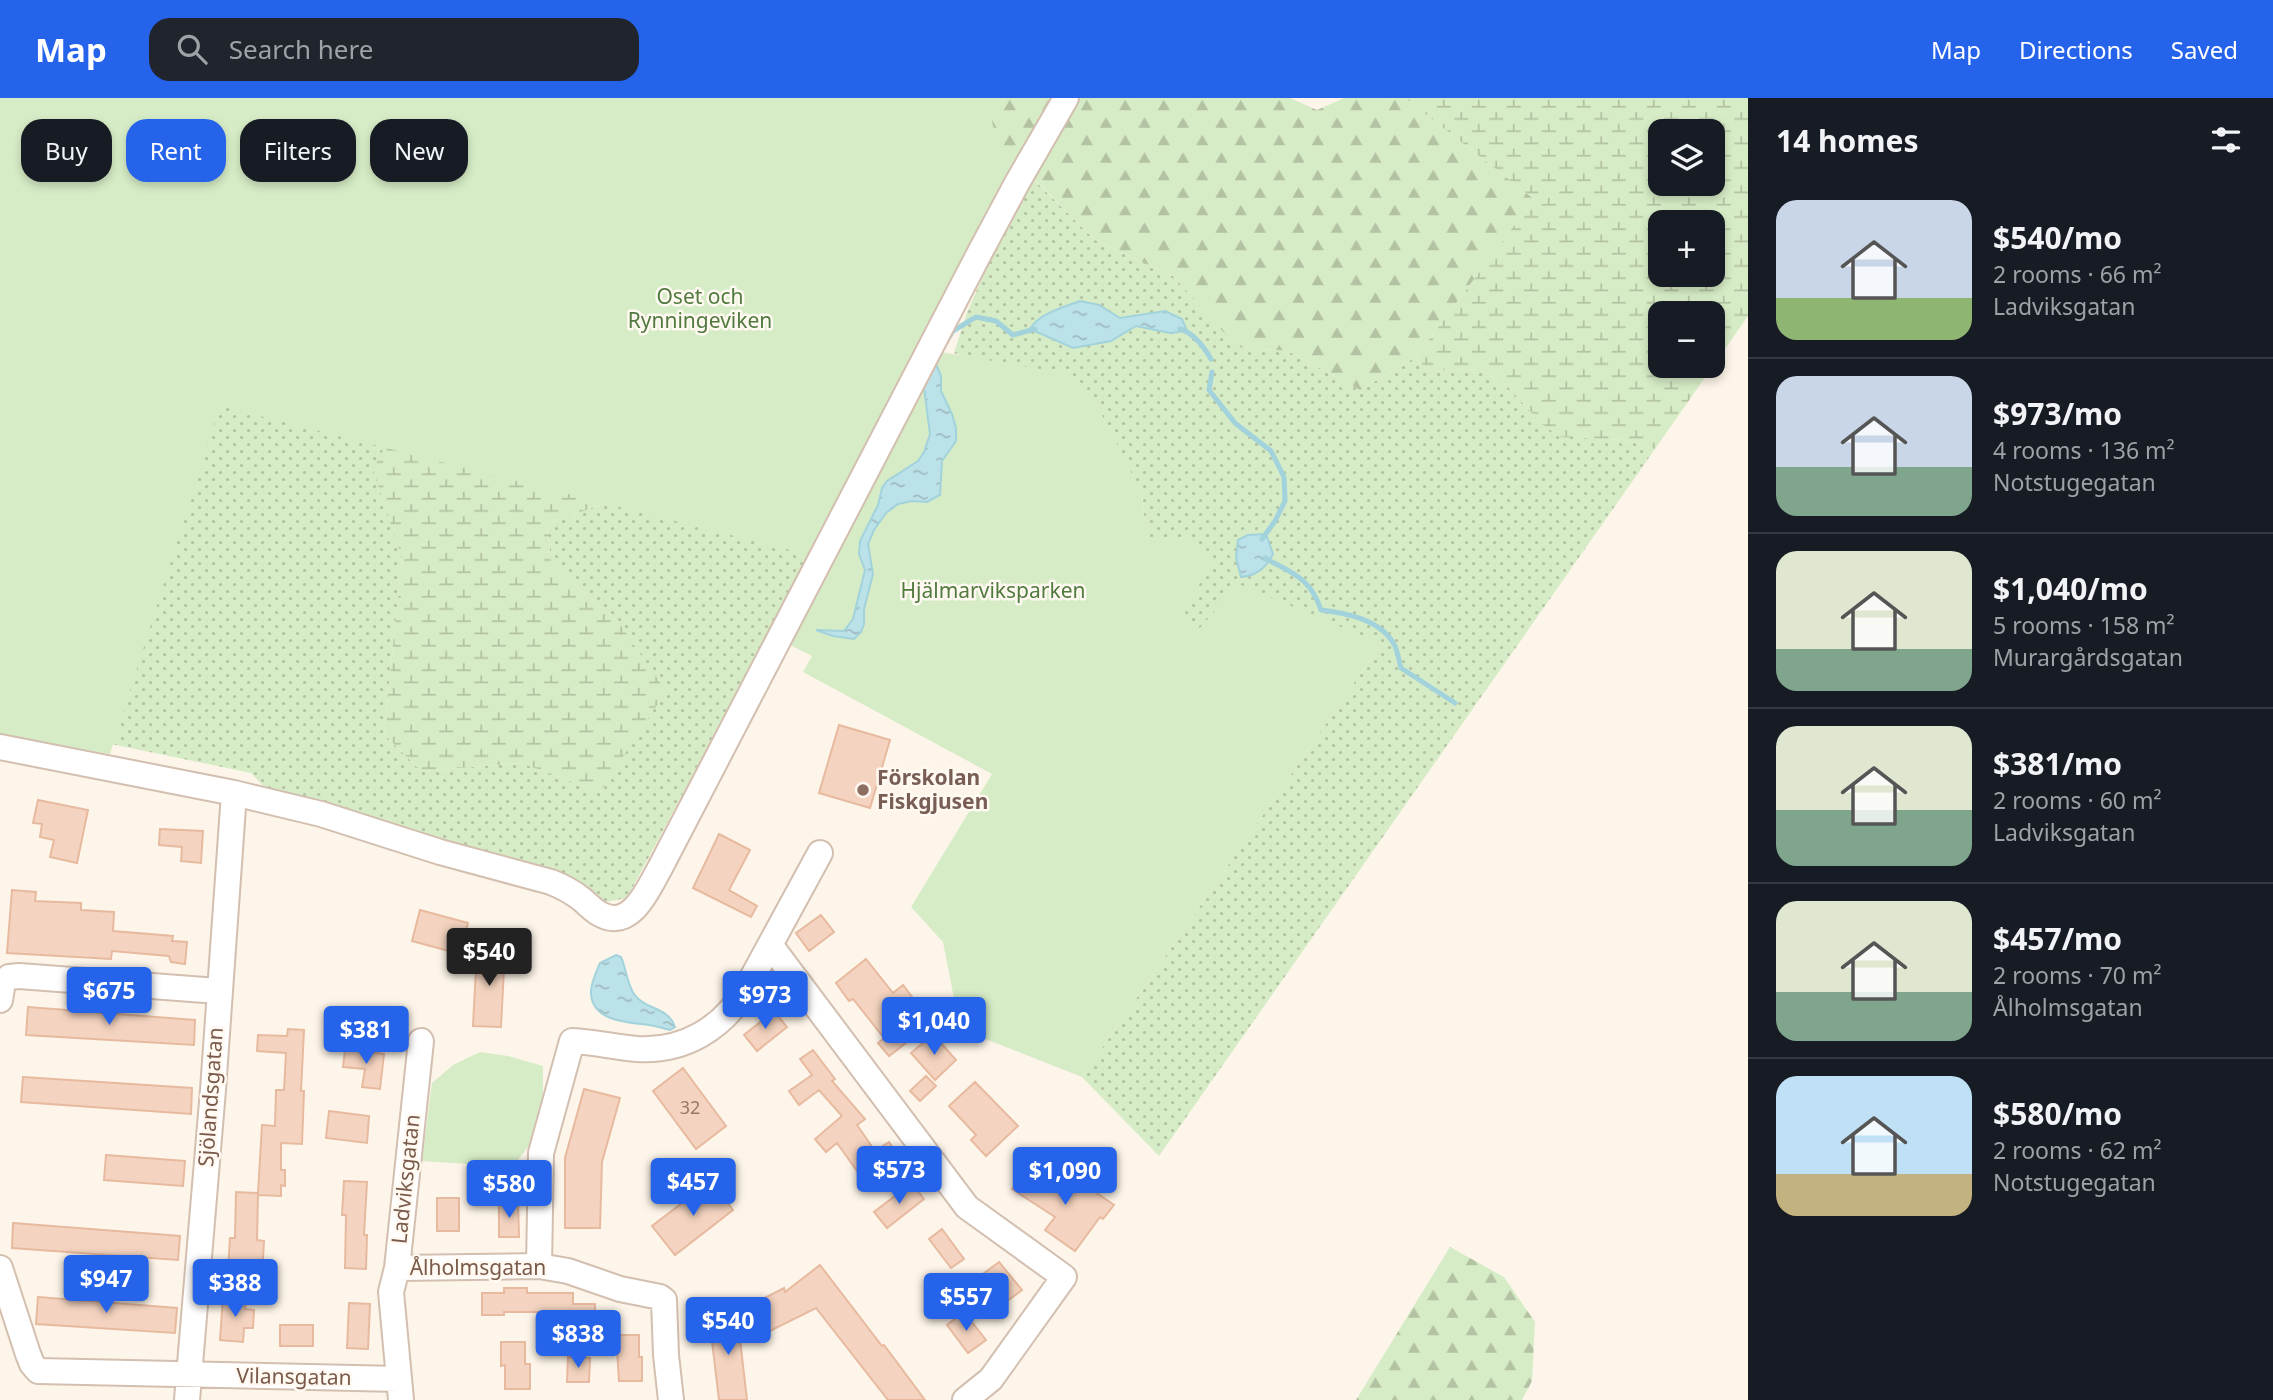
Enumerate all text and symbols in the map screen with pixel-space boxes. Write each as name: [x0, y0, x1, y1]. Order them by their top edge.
search box: [149, 18, 639, 81]
text: Map: [35, 27, 107, 72]
icon: search: [173, 30, 211, 68]
text: Search here: [229, 31, 373, 67]
text: Map: [1931, 33, 1981, 66]
text: Directions: [2019, 33, 2133, 66]
text: Saved: [2171, 33, 2238, 66]
chip: Buy: [21, 119, 112, 182]
chip: Rent: [126, 119, 226, 182]
chip: Filters: [240, 119, 356, 182]
chip: New: [370, 119, 468, 182]
map controls: [1648, 119, 1725, 378]
button: layers: [1648, 119, 1725, 196]
text: 14 homes: [1776, 120, 1919, 161]
icon: filters: [2207, 121, 2245, 159]
button: +: [1648, 210, 1725, 287]
text: $540/mo: [1993, 217, 2122, 258]
icon: home: [1832, 228, 1916, 312]
text: 2 rooms · 66 m²: [1993, 258, 2162, 290]
park label: Oset och Rynningeviken: [628, 282, 772, 334]
text: Ladviksgatan: [1993, 290, 2136, 322]
button: −: [1648, 301, 1725, 378]
text: $973/mo: [1993, 393, 2122, 434]
icon: home: [1832, 404, 1916, 488]
text: 4 rooms · 136 m²: [1993, 434, 2175, 466]
text: Notstugegatan: [1993, 466, 2156, 498]
text: $1,040/mo: [1993, 568, 2148, 609]
park label: Hjälmarviksparken: [900, 576, 1086, 604]
icon: home: [1832, 579, 1916, 663]
text: 5 rooms · 158 m²: [1993, 609, 2175, 641]
text: Murargårdsgatan: [1993, 641, 2183, 673]
text: $381/mo: [1993, 743, 2122, 784]
icon: home: [1832, 754, 1916, 838]
place label: Förskolan Fiskgjusen: [877, 763, 988, 815]
marker: Förskolan Fiskgjusen: [855, 782, 871, 798]
text: 2 rooms · 60 m²: [1993, 784, 2162, 816]
text: Ladviksgatan: [1993, 816, 2136, 848]
text: $457/mo: [1993, 918, 2122, 959]
pin: $540: [448, 928, 530, 988]
icon: home: [1832, 929, 1916, 1013]
text: $540: [463, 935, 515, 967]
text: 2 rooms · 70 m²: [1993, 959, 2162, 991]
pin: $675: [68, 968, 150, 1027]
pin: $973: [724, 972, 806, 1031]
text: $675: [83, 974, 135, 1006]
text: $973: [739, 978, 791, 1010]
text: Ålholmsgatan: [1993, 991, 2143, 1023]
pin: $1,040: [877, 998, 991, 1057]
text: $1,040: [898, 1004, 970, 1036]
pin: $381: [325, 1006, 407, 1066]
text: $381: [340, 1013, 392, 1045]
street label: Sjölandsgatan: [191, 1026, 229, 1168]
text: $580/mo: [1993, 1093, 2122, 1134]
house number: 32: [680, 1095, 700, 1119]
icon: home: [1832, 1104, 1916, 1188]
street label: Ladviksgatan: [384, 1113, 426, 1245]
text: 2 rooms · 62 m²: [1993, 1134, 2162, 1166]
pin: $573: [858, 1146, 940, 1206]
pin: $1,090: [1008, 1148, 1122, 1207]
text: $573: [873, 1153, 925, 1185]
text: $1,090: [1029, 1154, 1101, 1186]
pin: $457: [652, 1158, 734, 1218]
pin: $580: [468, 1160, 550, 1220]
text: $457: [667, 1165, 719, 1197]
text: Notstugegatan: [1993, 1166, 2156, 1198]
text: $580: [483, 1167, 535, 1199]
street label: Ålholmsgatan: [410, 1253, 546, 1281]
pin: $947: [65, 1256, 147, 1315]
pin: $388: [194, 1260, 276, 1319]
text: $947: [80, 1262, 132, 1294]
text: $388: [209, 1266, 261, 1298]
pin: $557: [925, 1274, 1007, 1333]
text: $557: [940, 1280, 992, 1312]
pin: $540: [687, 1298, 769, 1357]
text: $540: [702, 1304, 754, 1336]
pin: $838: [537, 1310, 619, 1370]
text: $838: [552, 1317, 604, 1349]
street label: Vilansgatan: [236, 1361, 352, 1391]

